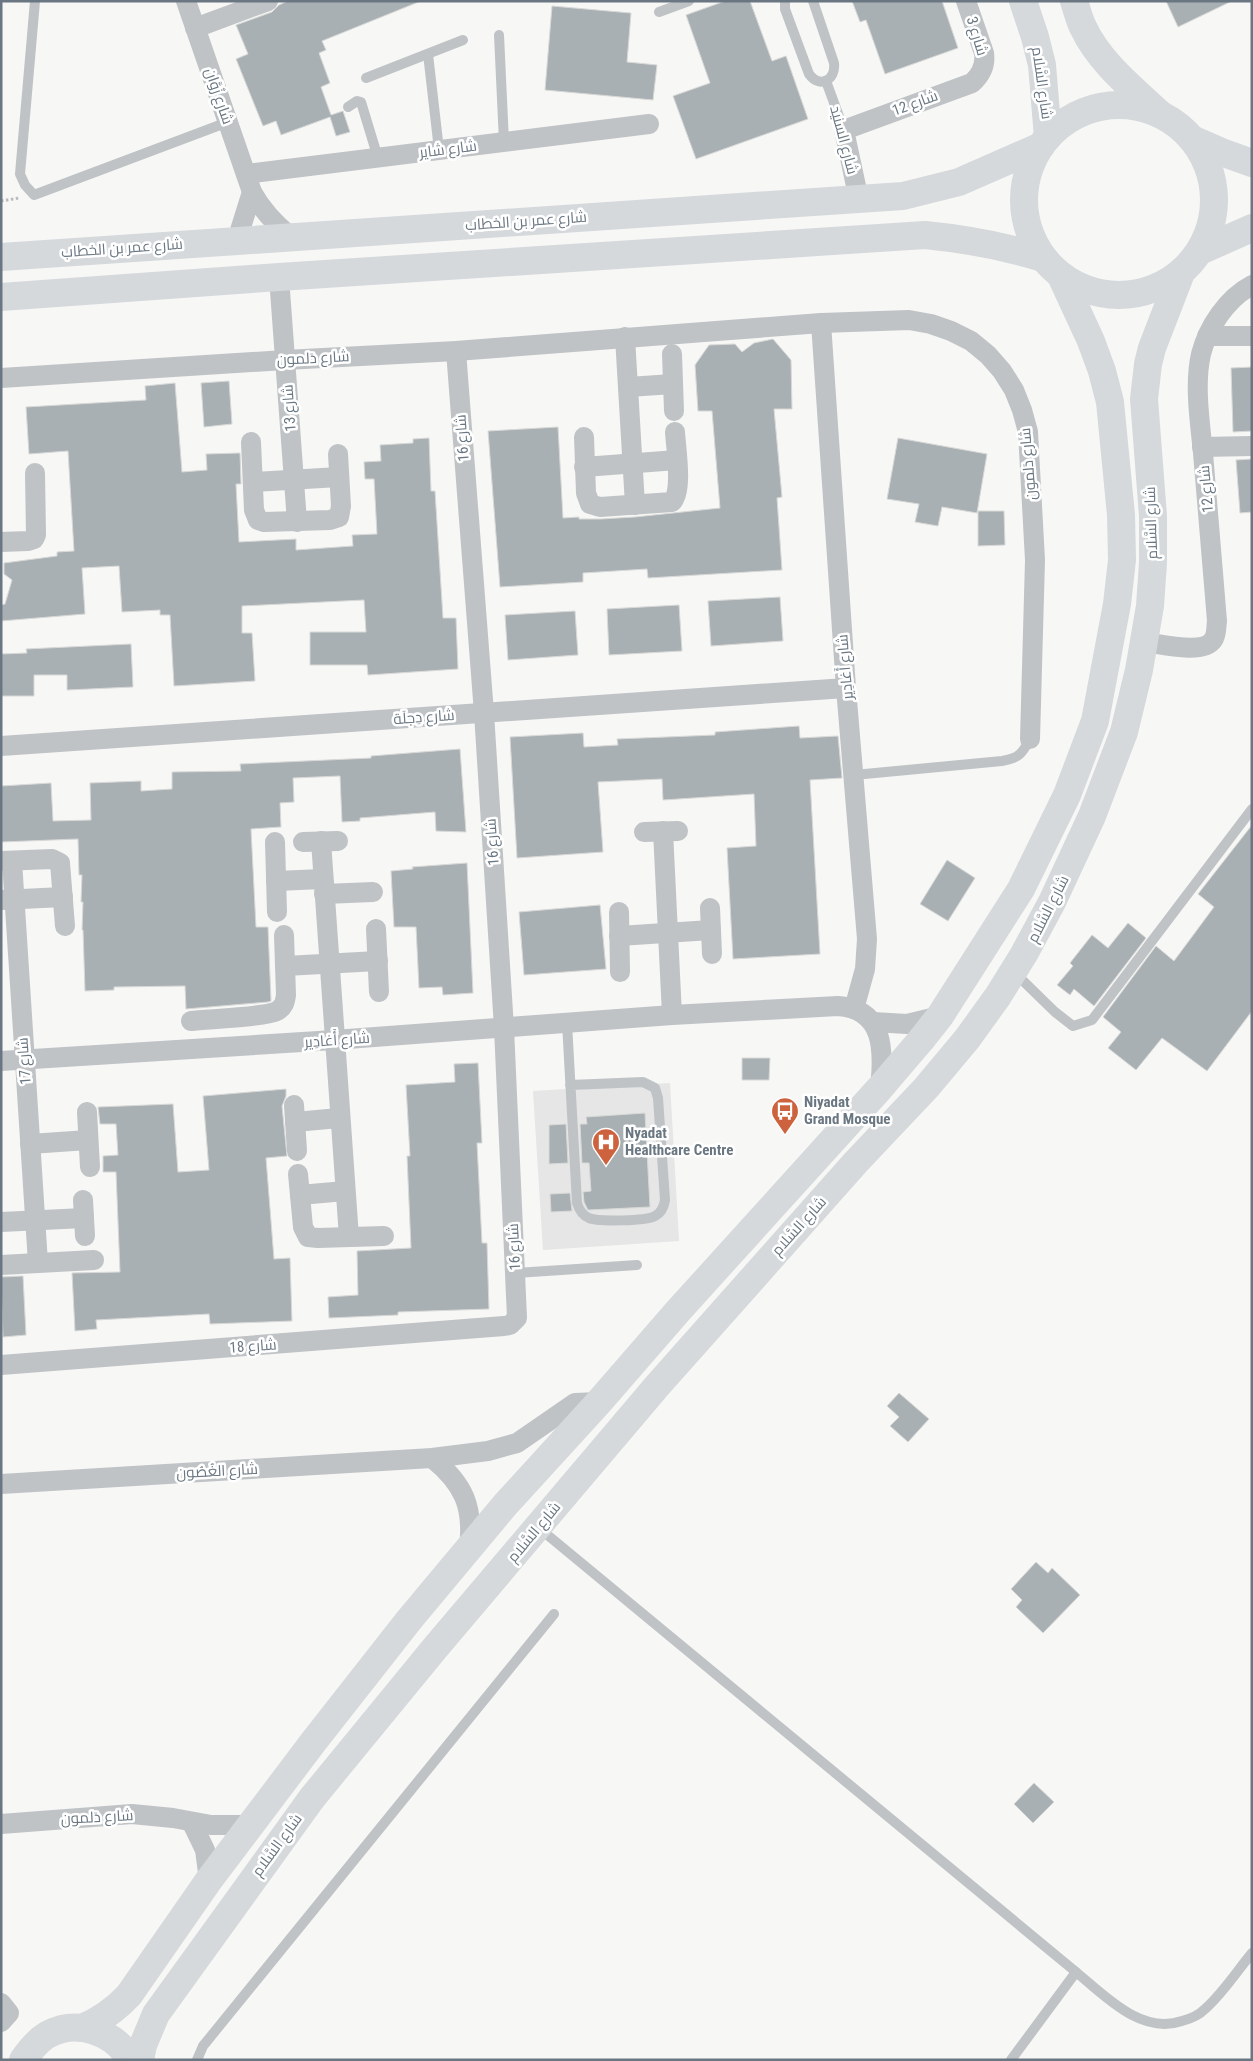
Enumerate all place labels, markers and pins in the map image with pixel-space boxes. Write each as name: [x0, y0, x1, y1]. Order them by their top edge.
place label: Niyadat Grand Mosque: [804, 1093, 891, 1128]
bus stop icon: Niyadat Grand Mosque: [770, 1096, 800, 1135]
place label: Nyadat Healthcare Centre: [625, 1124, 733, 1159]
hospital icon: Nyadat Healthcare Centre: [591, 1127, 621, 1166]

